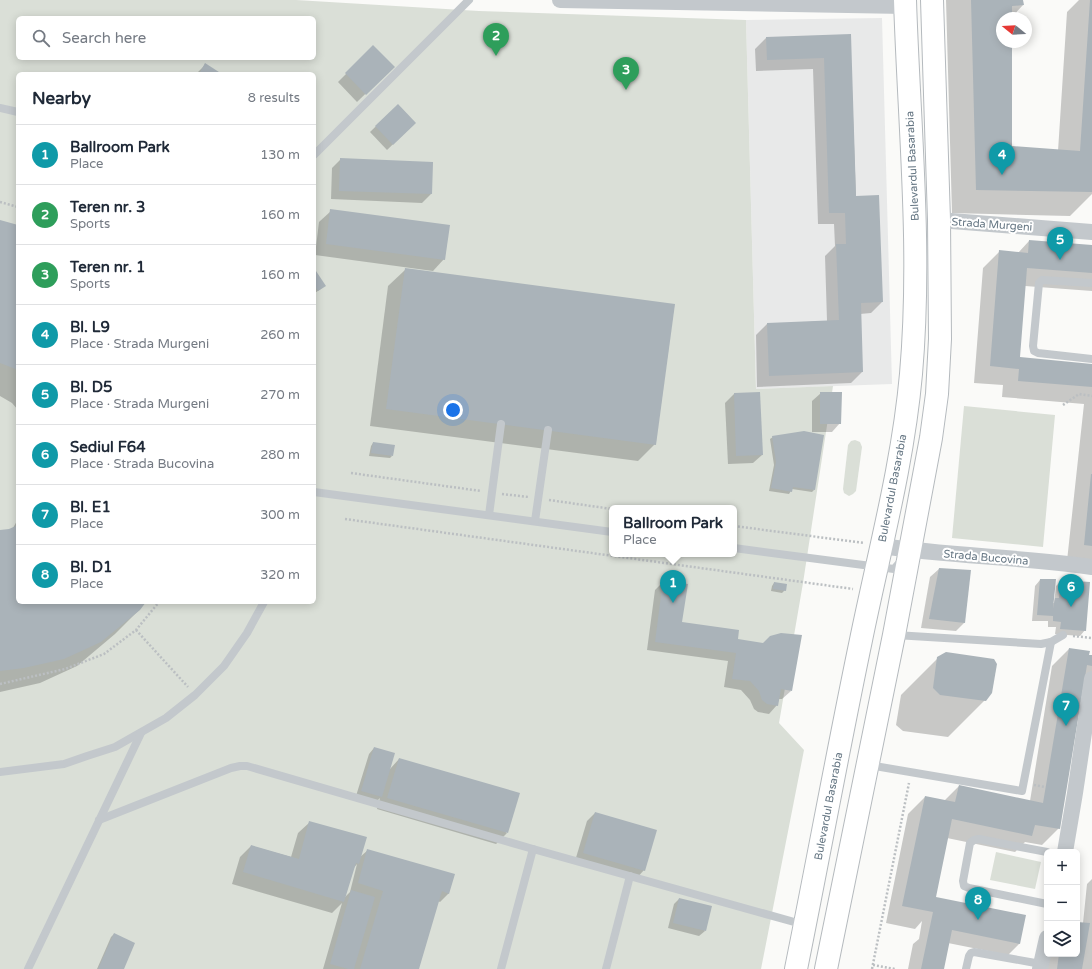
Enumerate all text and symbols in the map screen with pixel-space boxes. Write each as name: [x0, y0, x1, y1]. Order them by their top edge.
north arrow: [996, 12, 1032, 48]
search box: [16, 16, 316, 60]
pin: 2: [483, 23, 509, 56]
icon: search: [30, 27, 52, 49]
text: Search here: [62, 29, 146, 47]
pin: 3: [613, 57, 639, 90]
text: Nearby: [32, 88, 91, 109]
text: 8 results: [248, 90, 300, 106]
street label: Bulevardul Basarabia: [903, 111, 922, 221]
text: Ballroom Park: [70, 138, 170, 156]
pin: 4: [989, 142, 1015, 175]
text: 1: [41, 147, 49, 163]
text: 130 m: [260, 147, 300, 163]
text: Place: [70, 156, 103, 172]
text: Teren nr. 3: [70, 198, 145, 216]
text: 2: [41, 207, 49, 223]
text: 160 m: [260, 207, 300, 223]
street label: Strada Murgeni: [951, 215, 1033, 234]
text: Sports: [70, 216, 110, 232]
pin: 5: [1047, 227, 1073, 260]
text: Teren nr. 1: [70, 258, 145, 276]
text: 3: [41, 267, 49, 283]
text: 160 m: [260, 267, 300, 283]
text: Sports: [70, 276, 110, 292]
text: Bl. L9: [70, 318, 110, 336]
text: 4: [41, 327, 49, 343]
text: 260 m: [260, 327, 300, 343]
text: Place · Strada Murgeni: [70, 336, 209, 352]
text: Bl. D5: [70, 378, 113, 396]
text: 5: [41, 387, 49, 403]
text: 270 m: [260, 387, 300, 403]
text: Place · Strada Murgeni: [70, 396, 209, 412]
your location: [443, 400, 463, 420]
street label: Bulevardul Basarabia: [876, 433, 909, 543]
text: Sediul F64: [70, 438, 146, 456]
text: 6: [41, 447, 49, 463]
text: 280 m: [260, 447, 300, 463]
text: Place · Strada Bucovina: [70, 456, 214, 472]
text: Bl. E1: [70, 498, 111, 516]
popup: [609, 505, 737, 557]
text: 7: [41, 507, 49, 523]
text: 300 m: [260, 507, 300, 523]
text: Ballroom Park: [623, 514, 723, 532]
text: Place: [70, 516, 103, 532]
text: Place: [623, 532, 657, 548]
street label: Strada Bucovina: [943, 547, 1029, 568]
text: Bl. D1: [70, 558, 113, 576]
text: 8: [41, 567, 49, 583]
text: 320 m: [260, 567, 300, 583]
pin: 1: [660, 570, 686, 603]
pin: 6: [1058, 574, 1084, 607]
text: Place: [70, 576, 103, 592]
pin: 7: [1053, 693, 1079, 726]
street label: Bulevardul Basarabia: [812, 751, 845, 861]
map controls: [1044, 849, 1080, 957]
button: +: [1044, 849, 1080, 885]
button: −: [1044, 885, 1080, 921]
pin: 8: [965, 887, 991, 920]
button: layers: [1044, 921, 1080, 957]

